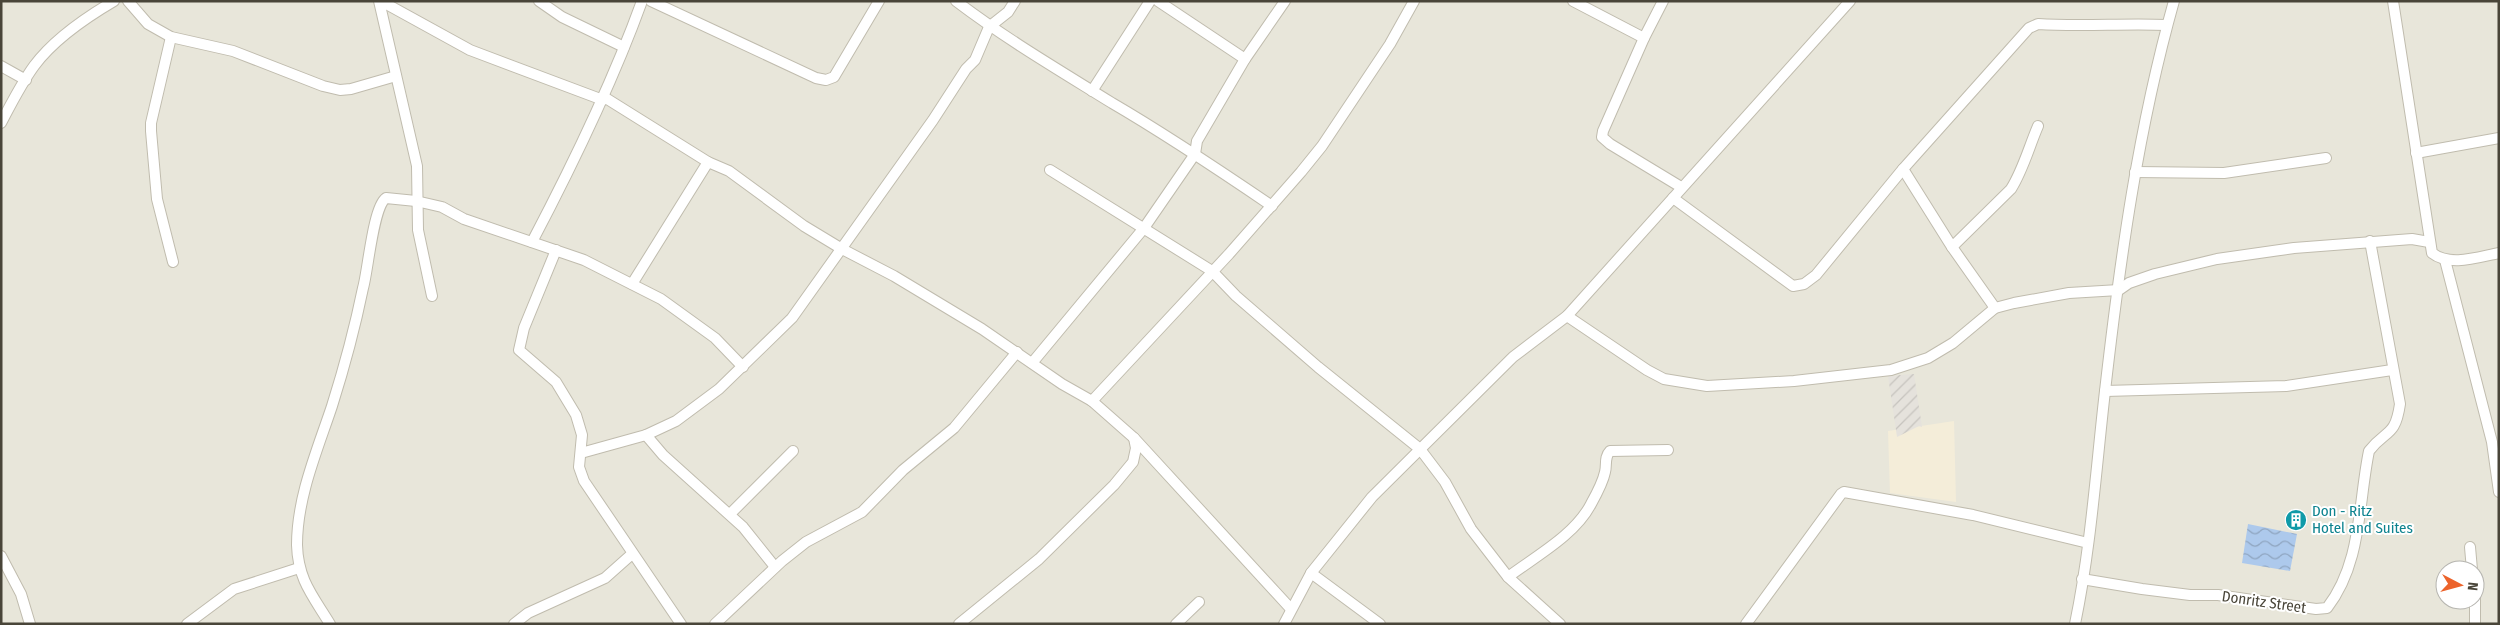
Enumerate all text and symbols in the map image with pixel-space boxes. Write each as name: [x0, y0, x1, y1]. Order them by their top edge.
place label: Don - Ritz Hotel and Suites: [2312, 502, 2413, 537]
building icon: Don - Ritz Hotel and Suites: [2284, 508, 2308, 532]
north arrow: [2435, 560, 2485, 610]
text: N: [2464, 581, 2481, 591]
street label: Donritz Street: [2221, 587, 2307, 617]

